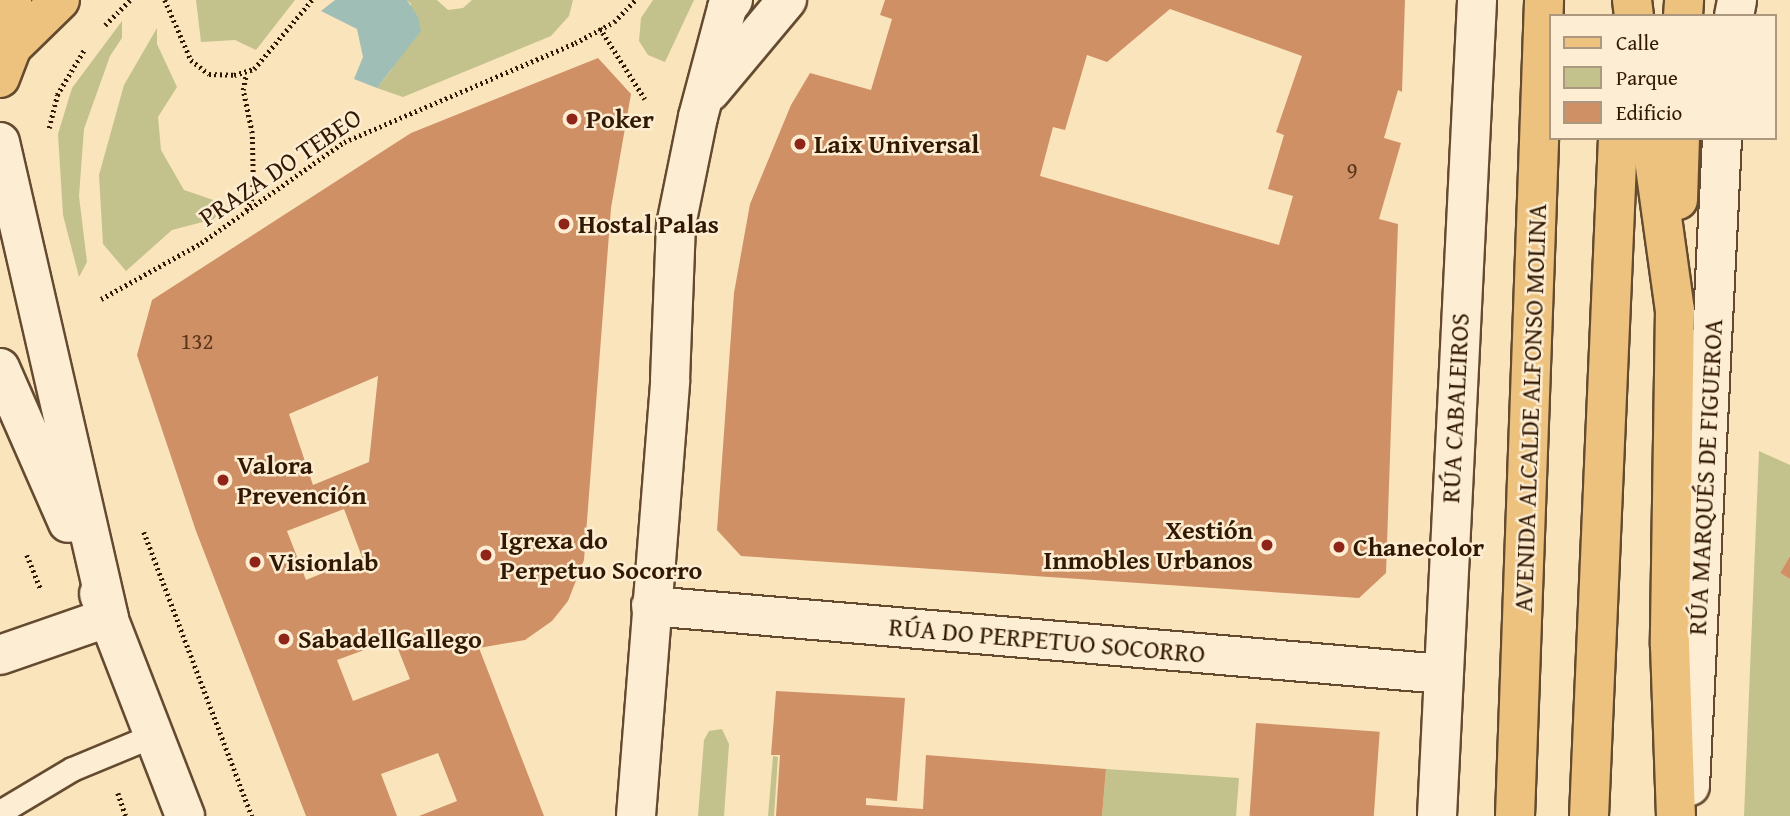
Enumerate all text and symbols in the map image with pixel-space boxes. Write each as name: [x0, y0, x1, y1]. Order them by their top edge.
legend: [1548, 14, 1776, 140]
text: Calle: [1616, 27, 1659, 58]
text: Parque: [1616, 62, 1678, 93]
text: Edificio: [1616, 97, 1682, 128]
street label: PRAZA DO TEBEO: [193, 101, 367, 233]
place label: Poker: [586, 103, 654, 135]
marker: Poker: [564, 111, 580, 127]
place label: Laix Universal: [814, 128, 979, 160]
marker: Laix Universal: [792, 136, 808, 152]
house number: 9: [1346, 156, 1358, 184]
street label: AVENIDA ALCALDE ALFONSO MOLINA: [1507, 203, 1553, 613]
place label: Hostal Palas: [578, 208, 719, 240]
marker: Hostal Palas: [556, 216, 572, 232]
street label: RÚA CABALEIROS: [1434, 312, 1476, 504]
street label: RÚA MARQUÉS DE FIGUEROA: [1681, 318, 1729, 636]
house number: 132: [180, 327, 214, 355]
place label: Valora Prevención: [237, 449, 367, 510]
marker: Valora Prevención: [215, 472, 231, 488]
place label: Xestión Inmobles Urbanos: [1043, 514, 1253, 576]
place label: Igrexa do Perpetuo Socorro: [500, 524, 702, 586]
place label: Chanecolor: [1353, 531, 1484, 563]
marker: Xestión Inmobles Urbanos: [1259, 537, 1275, 553]
marker: Chanecolor: [1331, 539, 1347, 555]
place label: Visionlab: [269, 546, 379, 578]
marker: Igrexa do Perpetuo Socorro: [478, 547, 494, 563]
marker: Visionlab: [247, 554, 263, 570]
street label: RÚA DO PERPETUO SOCORRO: [888, 611, 1206, 669]
place label: SabadellGallego: [298, 623, 482, 655]
marker: SabadellGallego: [276, 631, 292, 647]

